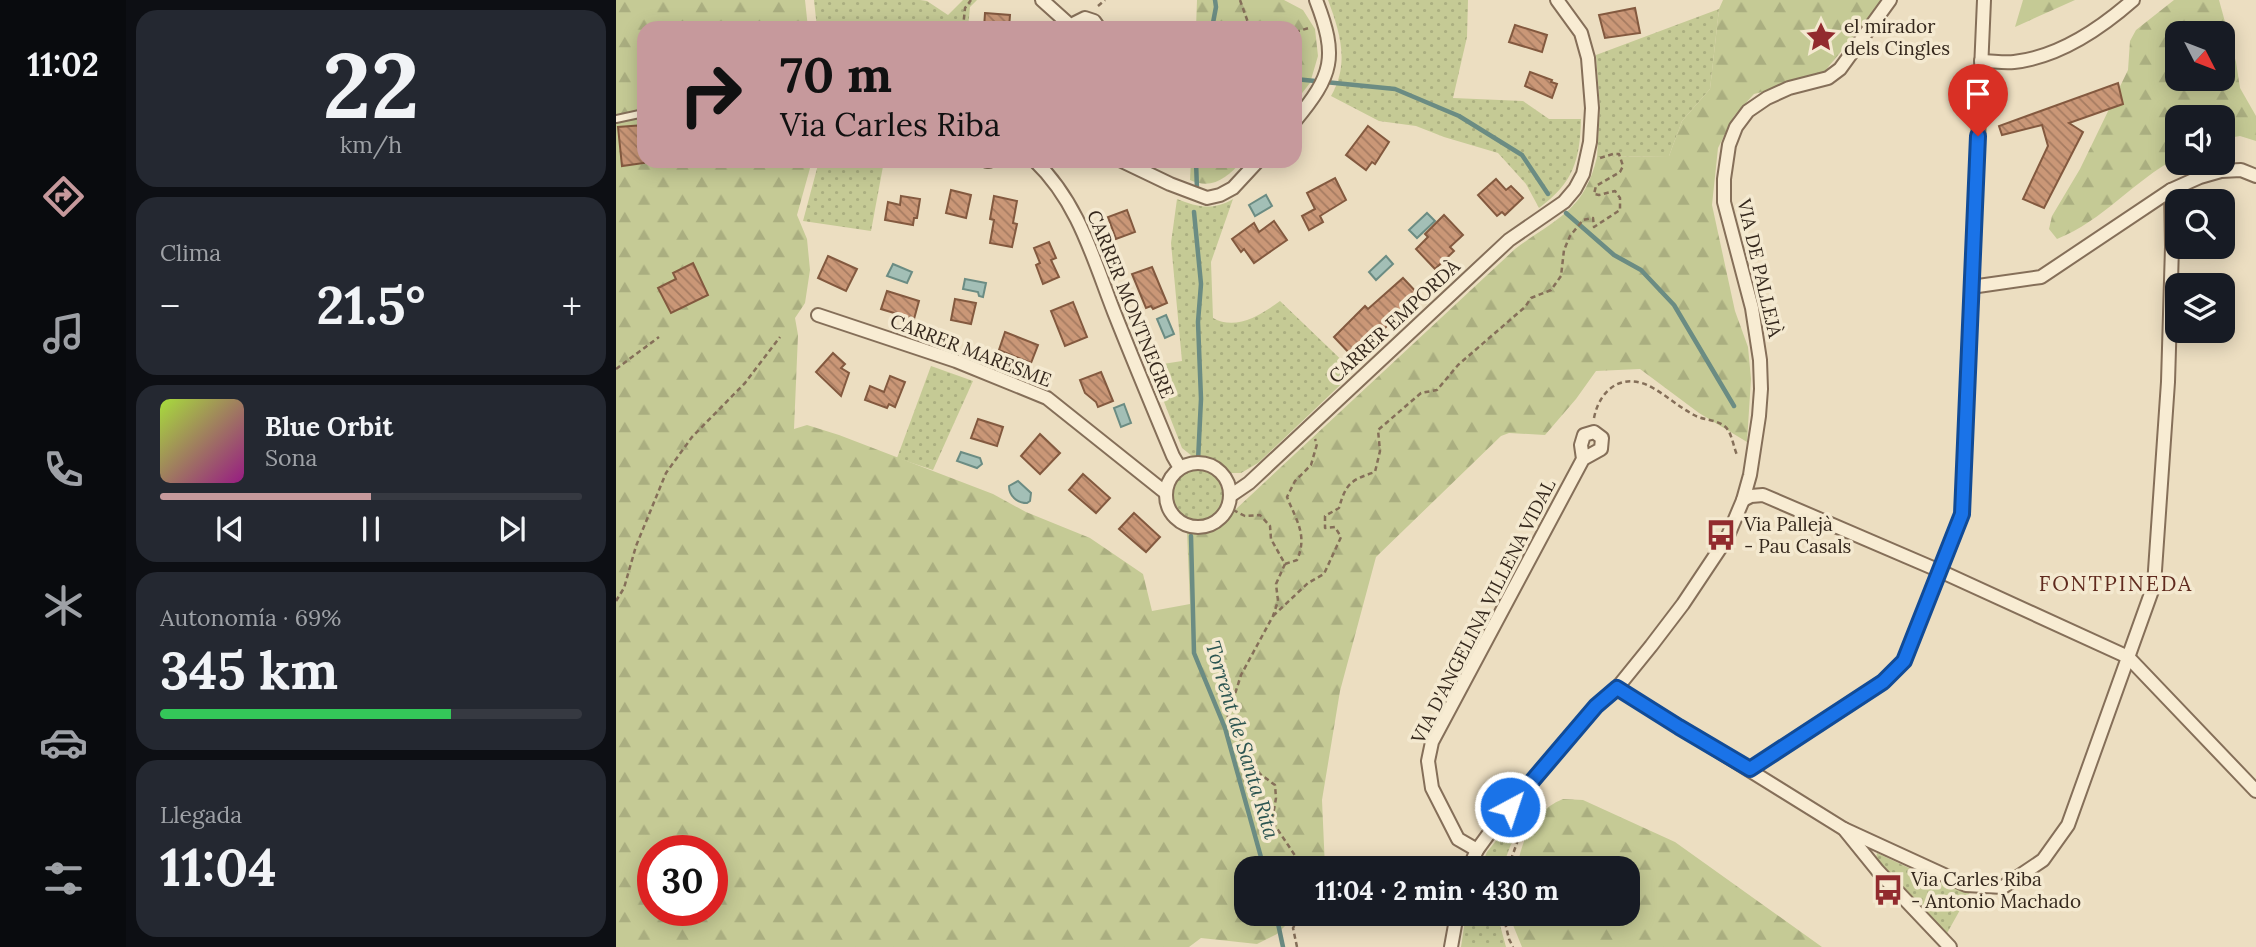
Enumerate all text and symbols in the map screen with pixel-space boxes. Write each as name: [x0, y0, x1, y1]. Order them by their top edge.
place label: el mirador dels Cingles: [1844, 14, 1950, 60]
place icon: el mirador dels Cingles: [1804, 20, 1838, 54]
north arrow: [2165, 21, 2235, 91]
map controls: [2165, 21, 2235, 343]
text: 22: [322, 26, 420, 143]
text: 70 m: [780, 43, 892, 105]
text: 11:02: [27, 44, 99, 85]
icon: right: [665, 49, 756, 140]
pin: [1948, 64, 2008, 136]
icon: arrive: [1959, 75, 1997, 113]
text: Via Carles Riba: [780, 104, 1000, 145]
button: sound: [2165, 105, 2235, 175]
text: km/h: [340, 130, 402, 159]
icon: directions: [39, 172, 88, 221]
button: search: [2165, 189, 2235, 259]
street label: VIA DE PALLEJÀ: [1732, 195, 1788, 341]
street label: CARRER MONTNEGRE: [1082, 206, 1180, 402]
text: Clima: [160, 238, 221, 267]
street label: CARRER EMPORDÀ: [1323, 253, 1466, 388]
text: 21.5°: [317, 272, 425, 338]
button: layers: [2165, 273, 2235, 343]
text: −: [160, 282, 180, 330]
text: +: [562, 282, 582, 330]
street label: CARRER MARESME: [887, 308, 1055, 392]
icon: music: [39, 309, 88, 358]
text: Blue Orbit: [265, 410, 393, 443]
text: Sona: [265, 443, 317, 472]
icon: phone: [39, 445, 88, 494]
street label: VIA D'ANGELINA VILLENA VIDAL: [1405, 475, 1560, 748]
icon: previous: [211, 510, 249, 548]
icon: pause: [352, 510, 390, 548]
icon: next: [493, 510, 531, 548]
place label: Via Pallejà - Pau Casals: [1743, 512, 1852, 558]
bus stop icon: Via Pallejà - Pau Casals: [1704, 518, 1738, 552]
district label: FONTPINEDA: [2039, 570, 2193, 597]
icon: climate: [39, 581, 88, 630]
text: Autonomía · 69%: [160, 603, 341, 632]
text: 345 km: [160, 637, 338, 703]
water label: Torrent de Santa Rita: [1200, 638, 1286, 843]
icon: car: [39, 718, 88, 767]
position arrow: [1473, 770, 1547, 844]
text: Llegada: [160, 800, 242, 829]
text: 11:04: [160, 834, 277, 900]
speed limit sign: 30: [637, 835, 728, 926]
icon: filters: [39, 854, 88, 903]
place label: Via Carles Riba - Antonio Machado: [1910, 867, 2081, 913]
bus stop icon: Via Carles Riba - Antonio Machado: [1871, 873, 1905, 907]
text: 11:04 · 2 min · 430 m: [1315, 874, 1559, 907]

